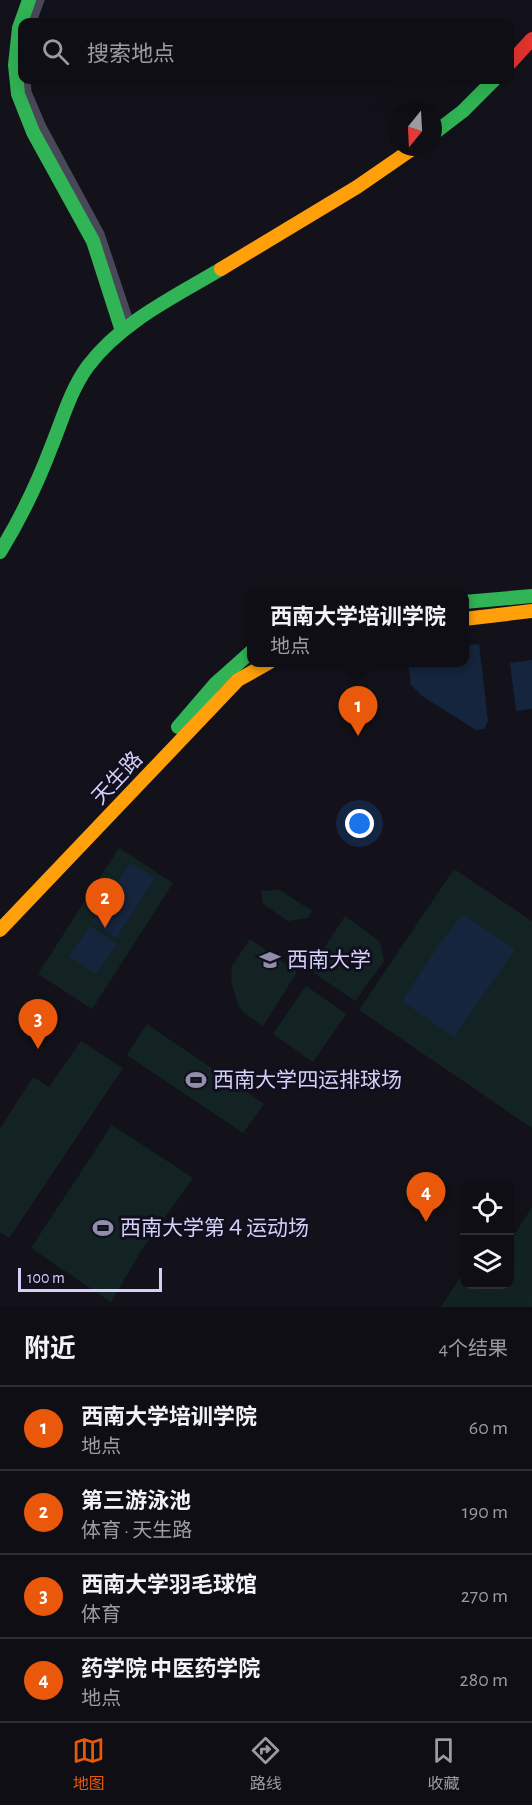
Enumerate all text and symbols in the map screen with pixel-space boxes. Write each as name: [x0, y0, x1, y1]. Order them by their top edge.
search box: [18, 18, 514, 84]
icon: search: [39, 35, 72, 68]
text: 搜索地点: [87, 43, 175, 65]
north arrow: [388, 102, 442, 156]
popup: [247, 589, 469, 667]
text: 西南大学培训学院: [270, 606, 446, 628]
text: 地点: [270, 637, 310, 657]
pin: 1: [338, 686, 378, 736]
street label: 天生路: [87, 747, 147, 809]
your location: [345, 809, 374, 838]
pin: 2: [86, 878, 124, 928]
school or university icon: 西南大学: [258, 948, 282, 972]
place label: 西南大学: [287, 949, 371, 971]
pin: 3: [18, 1000, 57, 1049]
sports icon: 西南大学四运排球场: [184, 1068, 208, 1092]
place label: 西南大学四运排球场: [213, 1069, 402, 1091]
pin: 4: [406, 1172, 446, 1222]
map controls: [460, 1181, 514, 1289]
button: locate: [460, 1181, 514, 1235]
sports icon: 西南大学第４运动场: [91, 1216, 115, 1240]
place label: 西南大学第４运动场: [120, 1217, 309, 1239]
button: layers: [460, 1235, 514, 1289]
scale bar: [18, 1265, 162, 1292]
text: 100 m: [27, 1270, 65, 1286]
text: 附近: [24, 1336, 76, 1362]
text: 4个结果: [438, 1339, 508, 1359]
text: 西南大学培训学院: [81, 1406, 257, 1428]
text: 1: [40, 1418, 47, 1438]
text: 60 m: [469, 1418, 508, 1438]
text: 地点: [81, 1437, 121, 1457]
text: 第三游泳池: [81, 1490, 191, 1512]
text: 2: [39, 1502, 48, 1522]
text: 190 m: [462, 1502, 508, 1522]
text: 体育 · 天生路: [81, 1521, 192, 1541]
text: 西南大学羽毛球馆: [81, 1574, 257, 1596]
text: 3: [39, 1586, 48, 1606]
text: 270 m: [461, 1586, 508, 1606]
text: 体育: [81, 1605, 121, 1625]
text: 药学院 中医药学院: [81, 1658, 260, 1680]
text: 4: [38, 1670, 49, 1690]
text: 280 m: [460, 1670, 508, 1690]
text: 地点: [81, 1689, 121, 1709]
tab: 地图: [72, 1734, 105, 1794]
tab: 路线: [249, 1734, 282, 1794]
tab: 收藏: [427, 1734, 460, 1794]

